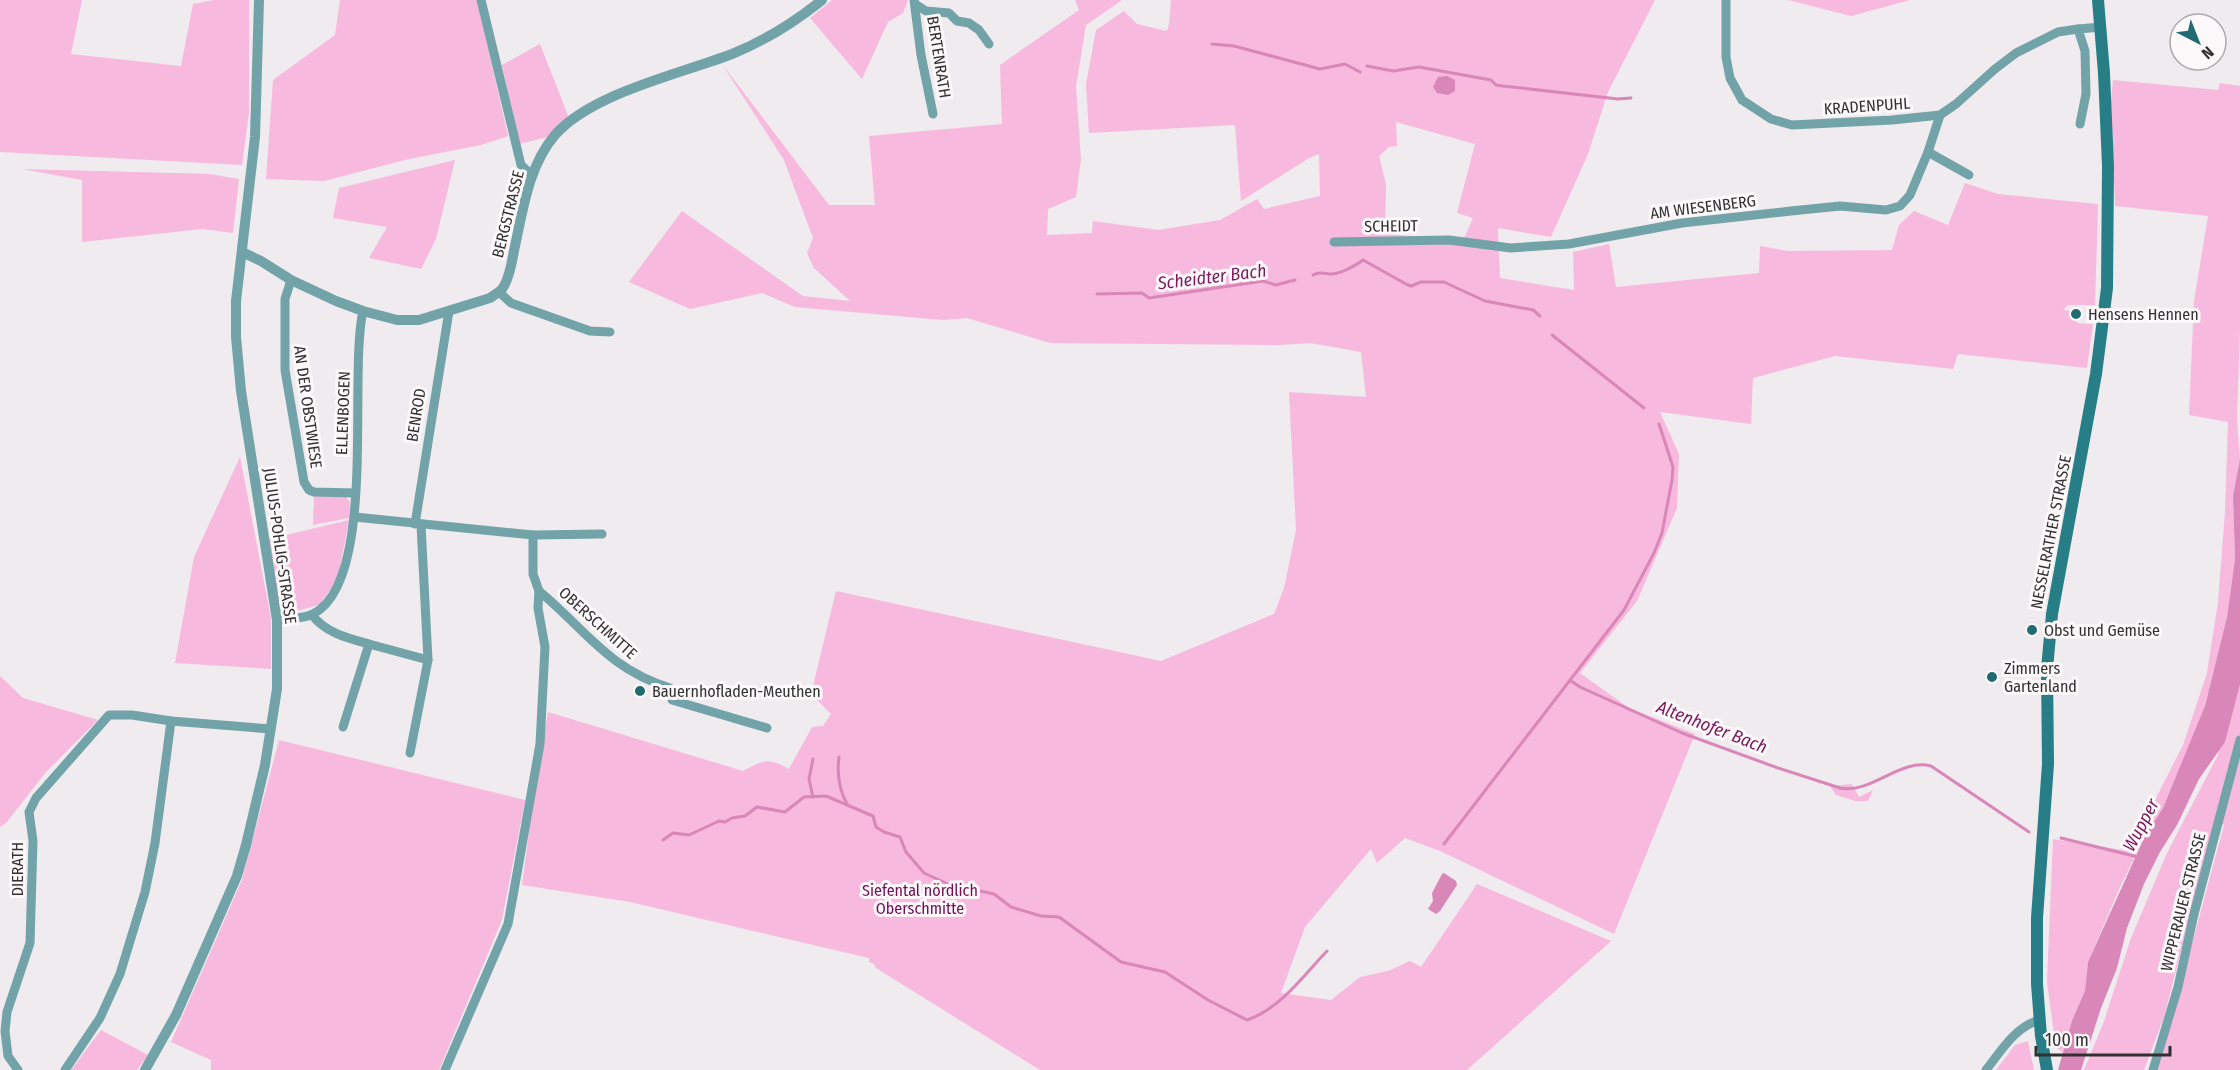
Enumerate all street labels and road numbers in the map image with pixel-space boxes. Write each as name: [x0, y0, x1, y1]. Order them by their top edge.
street label: BERTENRATH: [923, 15, 955, 99]
street label: KRADENPUHL: [1823, 93, 1911, 119]
street label: BERGSTRASSE: [488, 168, 528, 260]
street label: AM WIESENBERG: [1649, 191, 1757, 223]
street label: SCHEIDT: [1364, 216, 1419, 236]
street label: AN DER OBSTWIESE: [290, 344, 326, 470]
street label: ELLENBOGEN: [332, 371, 354, 455]
street label: BENROD: [402, 387, 430, 443]
street label: NESSELRATHER STRASSE: [2027, 454, 2075, 610]
street label: JULIUS-POHLIG-STRASSE: [260, 467, 300, 625]
street label: OBERSCHMITTE: [555, 583, 641, 663]
street label: WIPPERAUER STRASSE: [2157, 831, 2209, 973]
street label: DIERATH: [8, 842, 27, 896]

